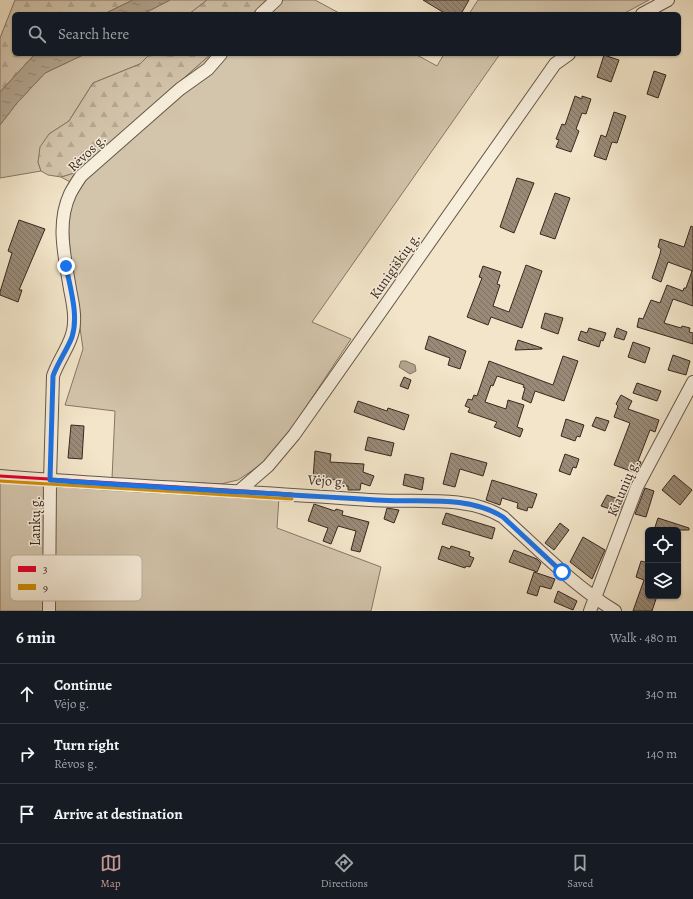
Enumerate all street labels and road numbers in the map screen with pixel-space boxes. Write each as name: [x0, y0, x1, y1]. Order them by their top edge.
street label: Rėvos g.: [63, 130, 111, 176]
street label: Kunigiškių g.: [365, 229, 425, 303]
street label: Kiaunių g.: [603, 457, 643, 519]
street label: Vėjo g.: [306, 470, 347, 492]
street label: Lankų g.: [26, 496, 45, 546]

